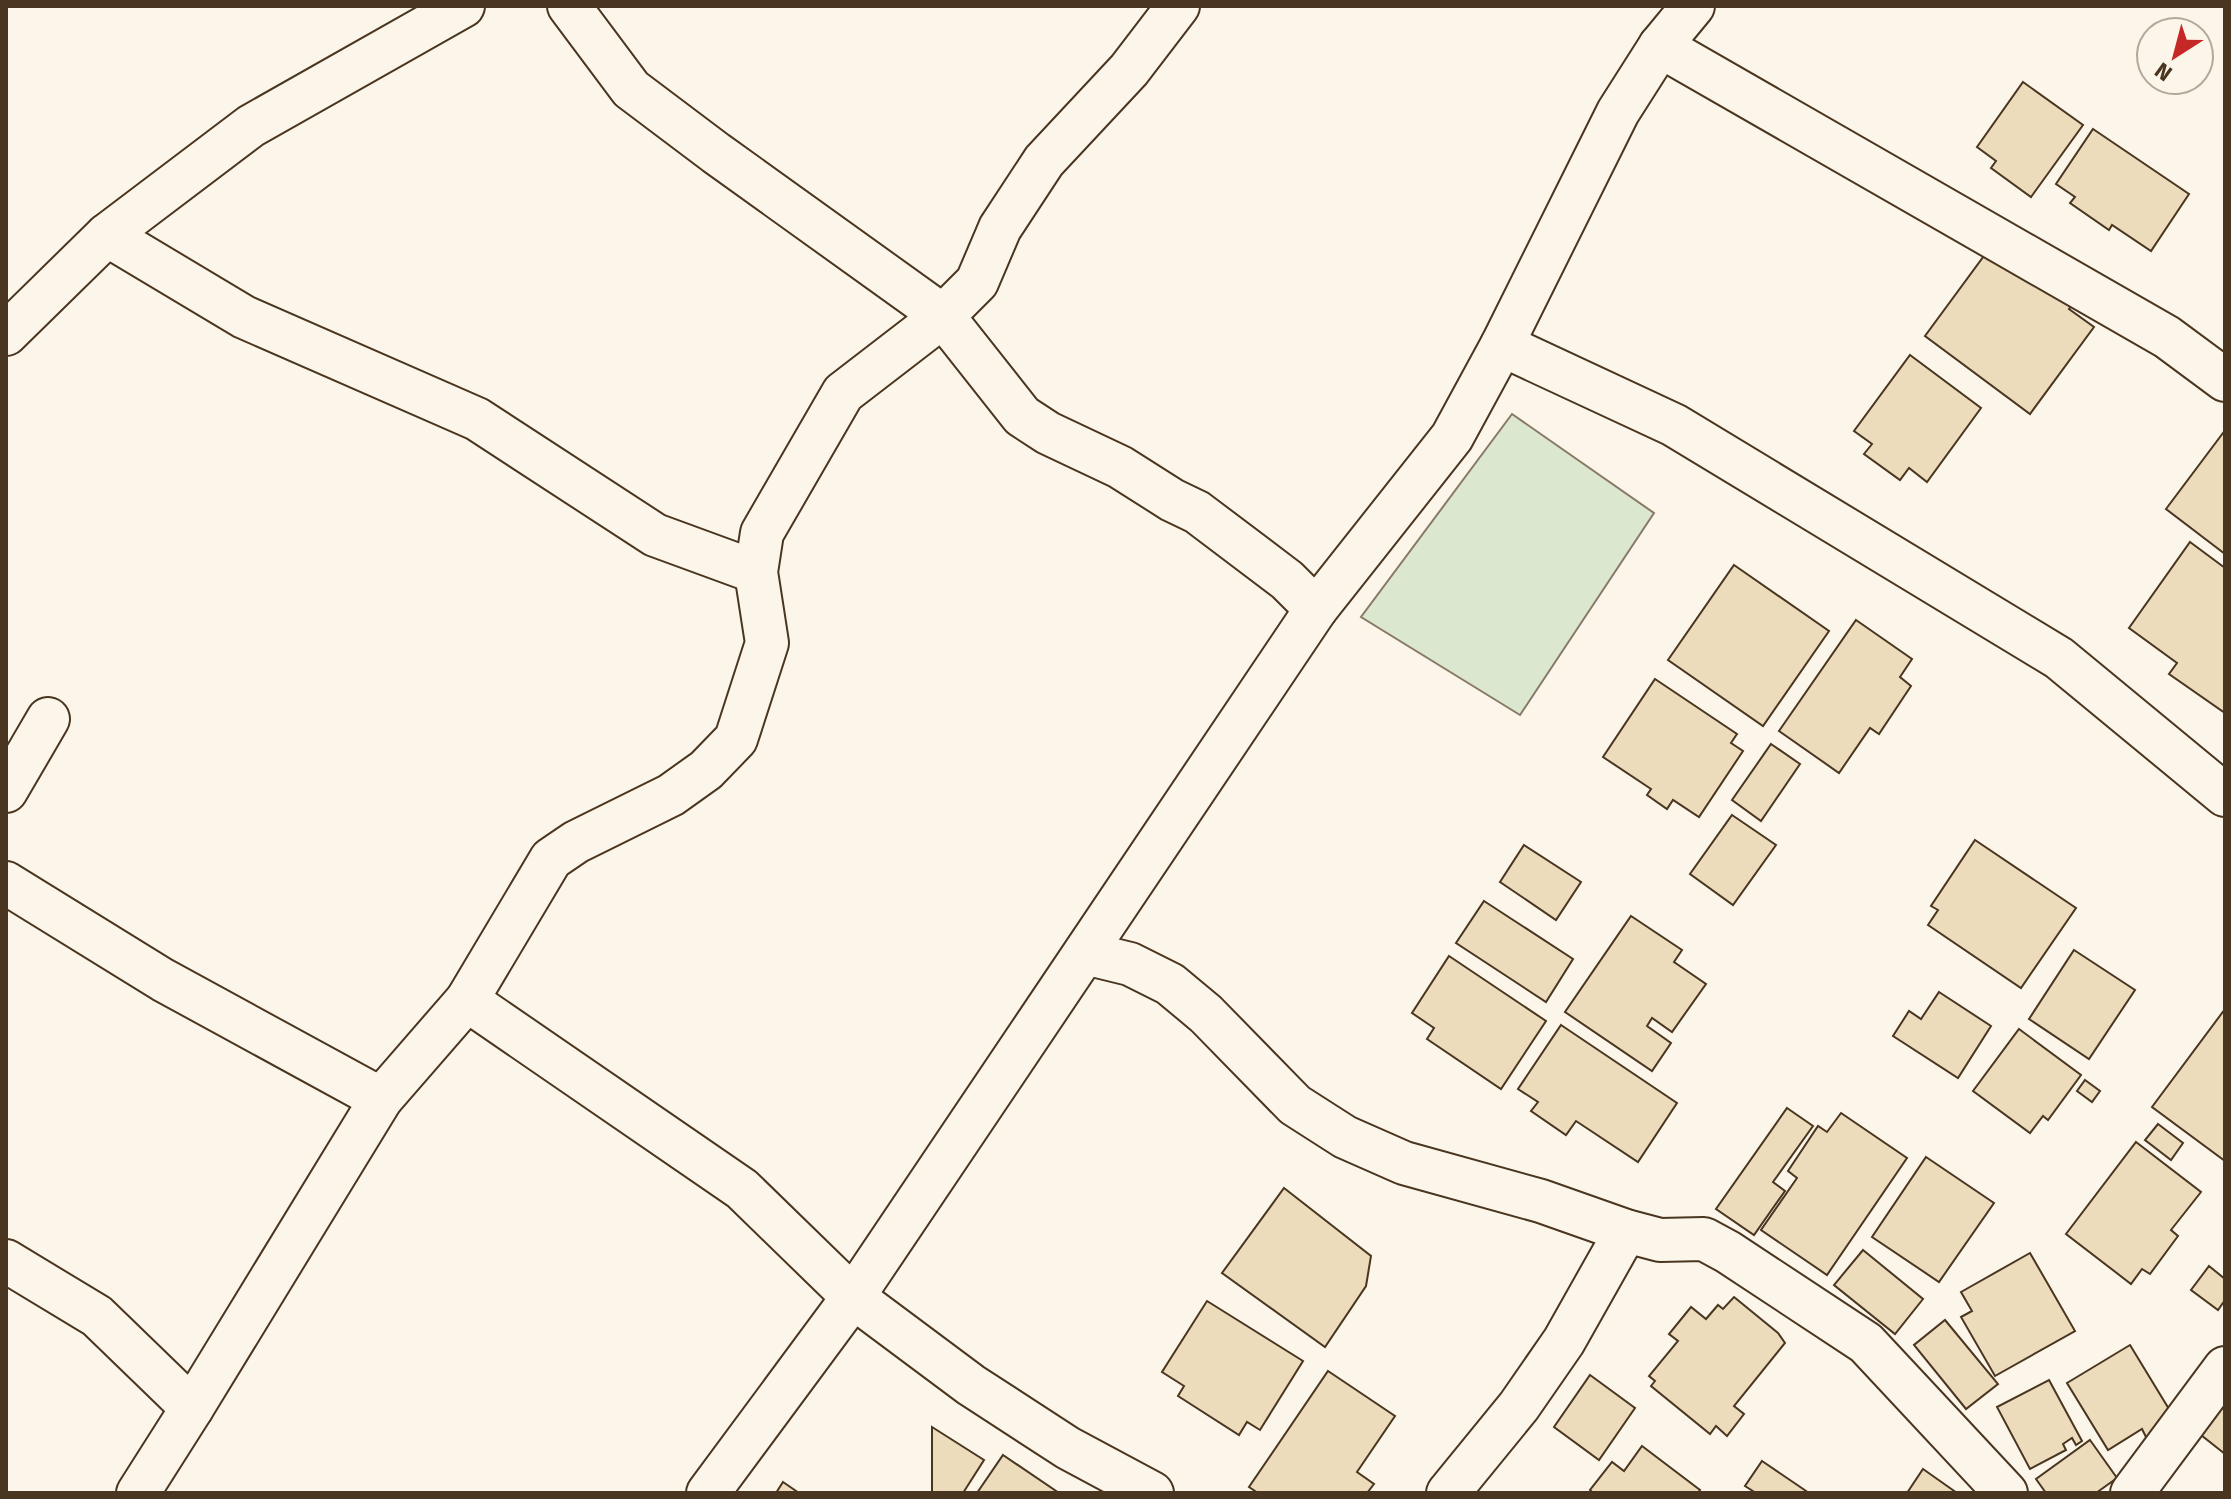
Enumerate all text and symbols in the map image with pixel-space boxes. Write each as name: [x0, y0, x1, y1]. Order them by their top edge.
north arrow: [2135, 16, 2215, 96]
text: N: [2150, 57, 2177, 87]

